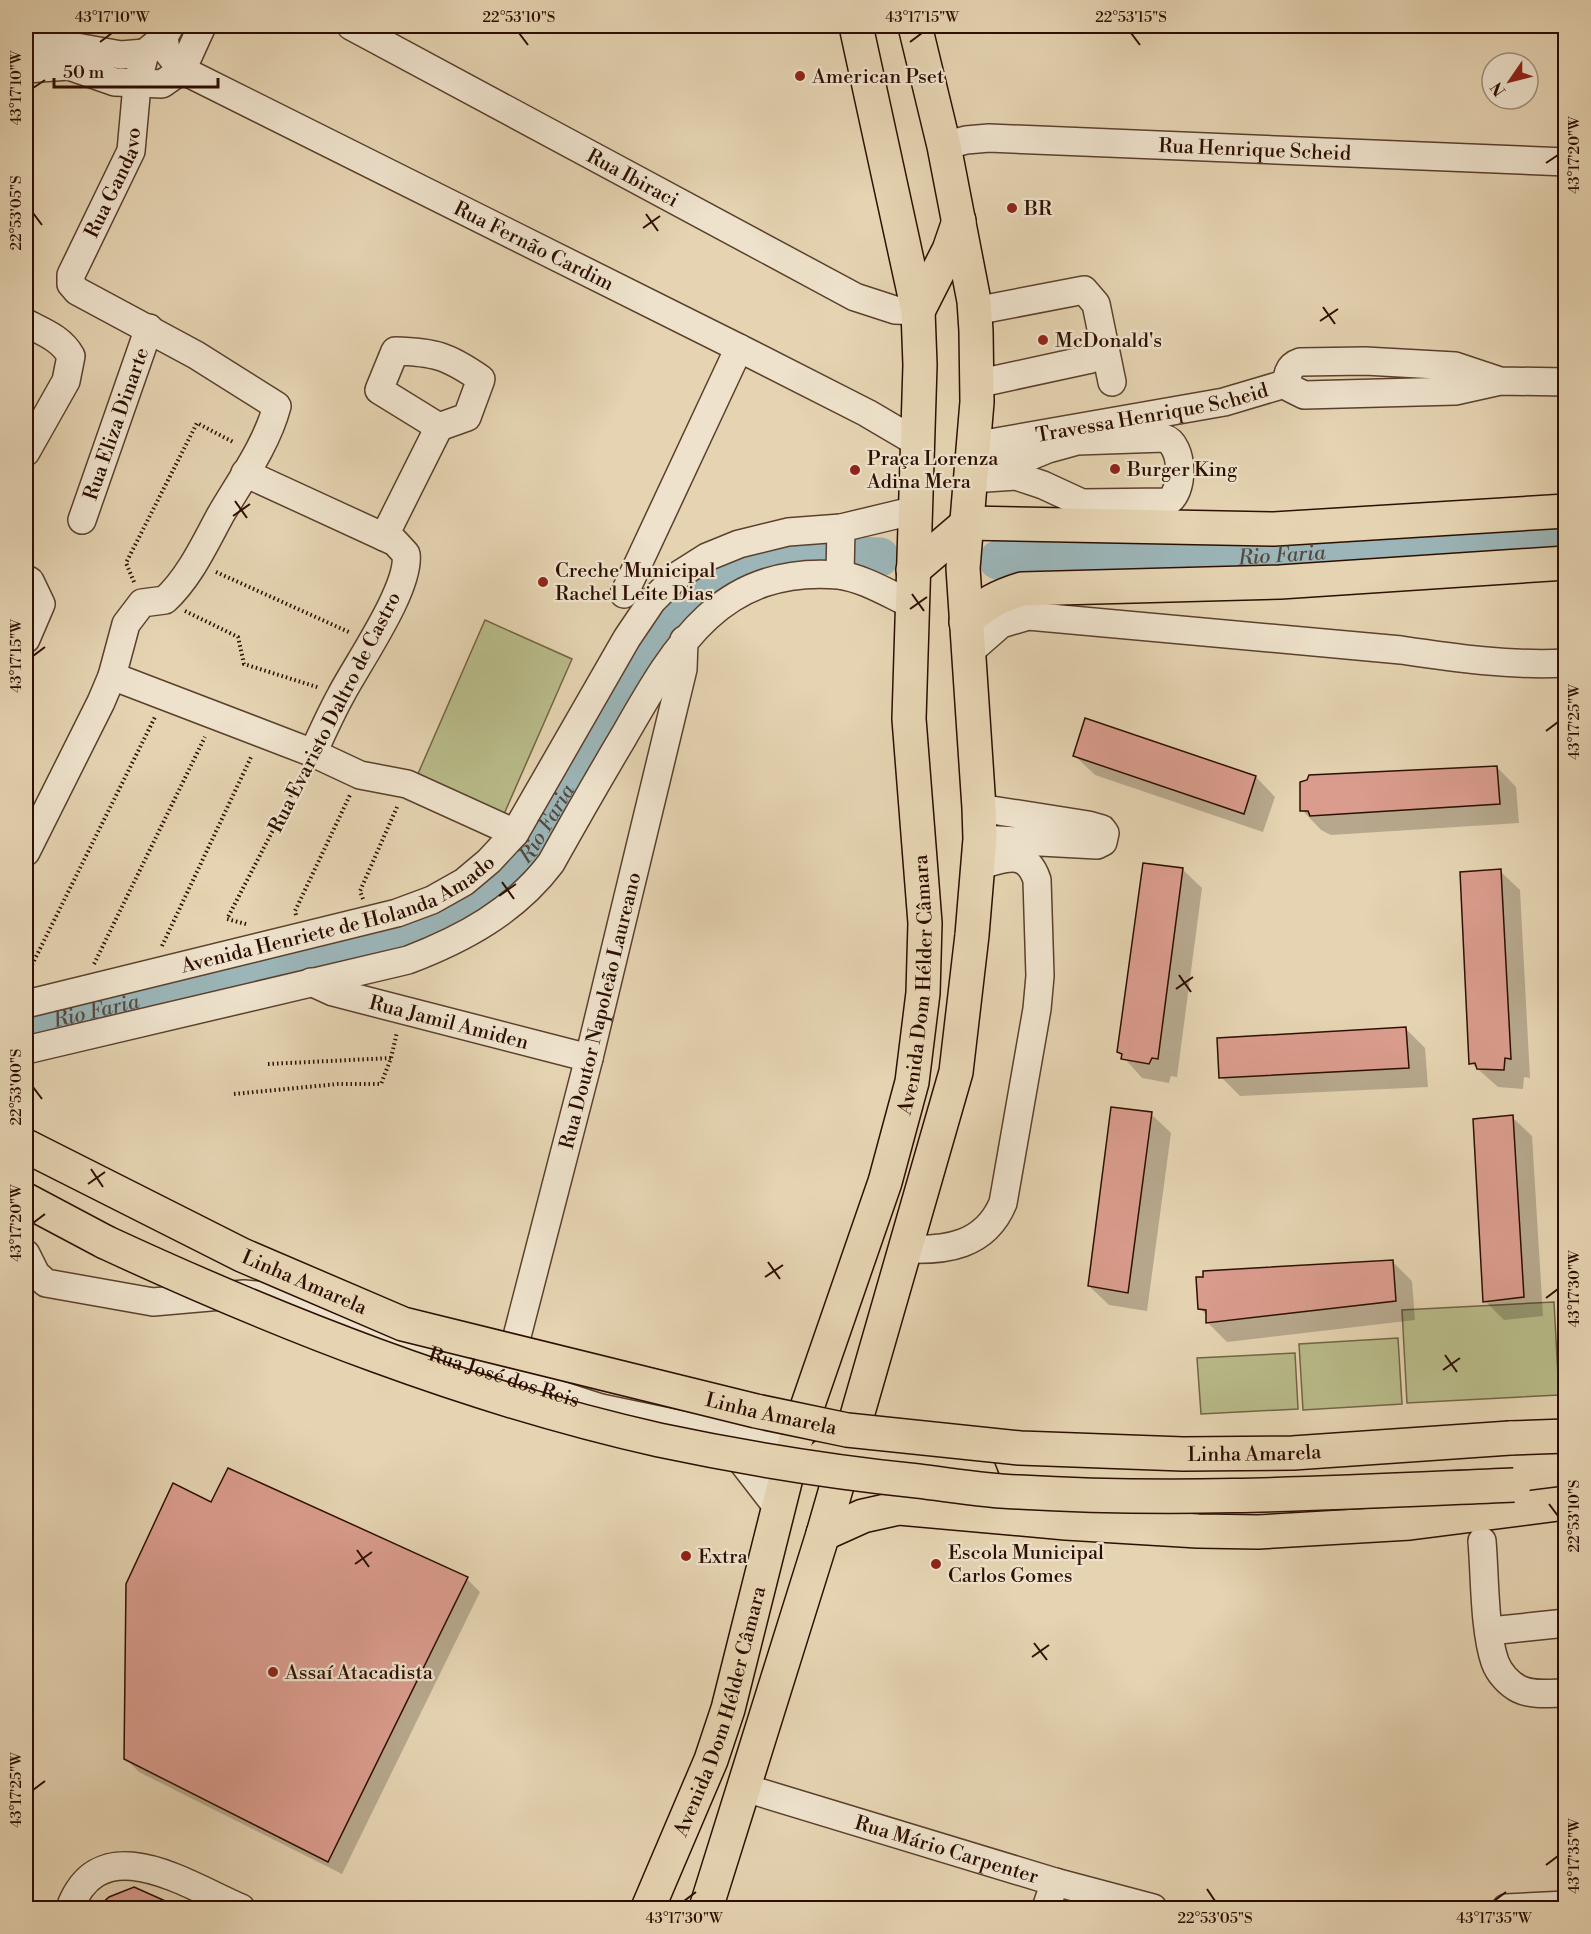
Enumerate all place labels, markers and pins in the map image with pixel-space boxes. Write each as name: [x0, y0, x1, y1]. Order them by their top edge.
place label: American Pset: [811, 65, 944, 90]
marker: American Pset: [793, 69, 807, 83]
place label: BR: [1023, 197, 1053, 222]
marker: BR: [1005, 201, 1019, 215]
place label: McDonald's: [1055, 329, 1162, 354]
marker: McDonald's: [1036, 333, 1050, 347]
place label: Praça Lorenza Adina Mera: [866, 447, 999, 495]
place label: Burger King: [1126, 458, 1238, 483]
marker: Burger King: [1108, 462, 1122, 476]
marker: Praça Lorenza Adina Mera: [848, 463, 862, 477]
place label: Creche Municipal Rachel Leite Dias: [555, 559, 715, 607]
marker: Creche Municipal Rachel Leite Dias: [536, 575, 550, 589]
place label: Escola Municipal Carlos Gomes: [948, 1541, 1104, 1589]
place label: Extra: [698, 1545, 749, 1570]
marker: Extra: [679, 1549, 693, 1563]
marker: Escola Municipal Carlos Gomes: [929, 1557, 943, 1571]
place label: Assaí Atacadista: [284, 1661, 434, 1686]
marker: Assaí Atacadista: [266, 1665, 280, 1679]

